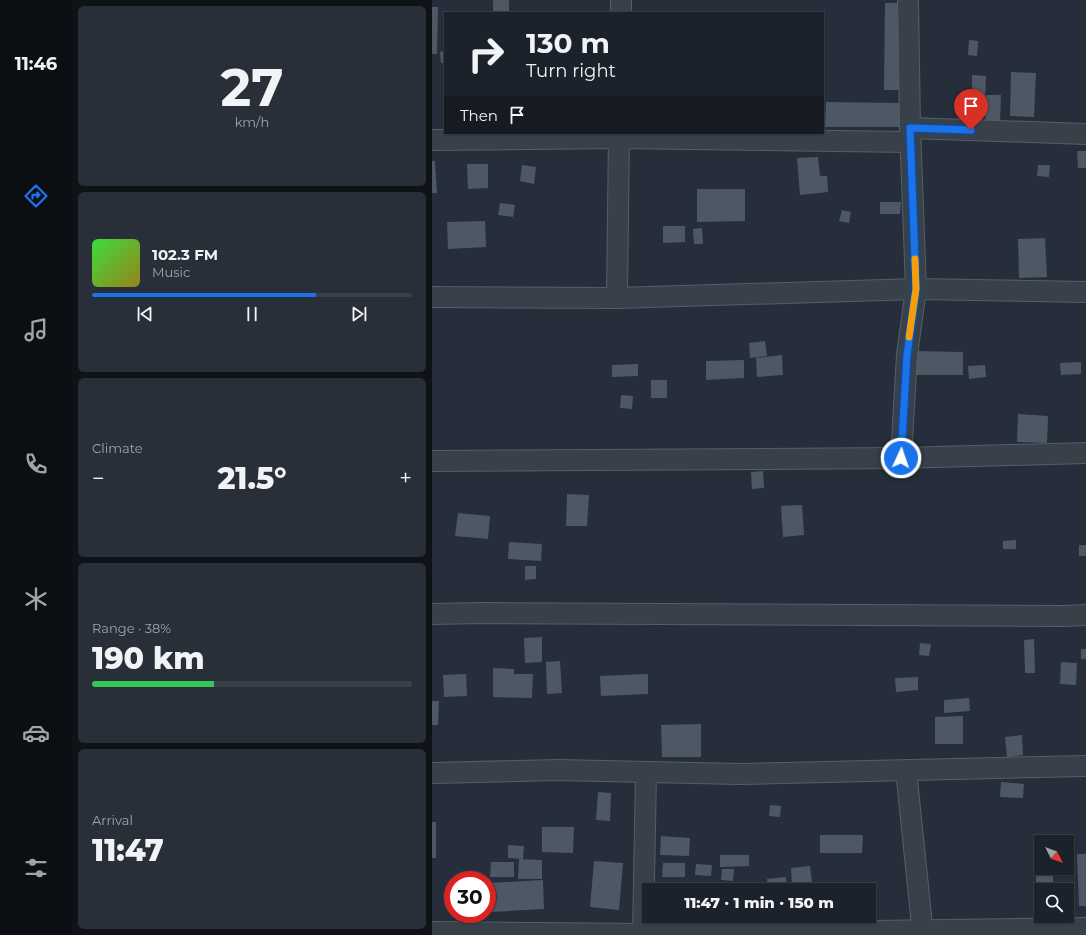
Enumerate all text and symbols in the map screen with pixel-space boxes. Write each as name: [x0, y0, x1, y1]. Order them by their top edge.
text: 130 m: [526, 26, 610, 60]
icon: right: [460, 28, 512, 80]
text: 11:46: [15, 53, 57, 75]
text: 27: [221, 56, 283, 119]
text: Turn right: [526, 60, 616, 82]
pin: [954, 89, 988, 130]
icon: arrive: [960, 95, 982, 117]
icon: arrive: [506, 104, 528, 126]
text: Then: [460, 106, 498, 125]
text: km/h: [235, 114, 269, 130]
icon: directions: [22, 182, 50, 210]
text: 102.3 FM: [152, 245, 218, 264]
text: Music: [152, 264, 190, 280]
icon: previous: [134, 303, 156, 325]
icon: pause: [241, 303, 263, 325]
icon: next: [348, 303, 370, 325]
icon: music: [22, 316, 50, 344]
position arrow: [880, 437, 922, 479]
text: Climate: [92, 440, 143, 456]
icon: phone: [22, 450, 50, 478]
text: 21.5°: [217, 460, 287, 497]
text: −: [92, 465, 105, 492]
text: +: [399, 465, 412, 492]
icon: climate: [22, 585, 50, 613]
text: Range · 38%: [92, 620, 171, 636]
text: 190 km: [92, 640, 205, 677]
icon: car: [22, 719, 50, 747]
text: Arrival: [92, 812, 133, 828]
text: 11:47: [92, 832, 164, 869]
north arrow: [1034, 835, 1074, 875]
map controls: [1034, 835, 1074, 923]
icon: filters: [22, 854, 50, 882]
speed limit sign: 30: [444, 871, 496, 923]
button: search: [1034, 883, 1074, 923]
text: 11:47 · 1 min · 150 m: [684, 893, 834, 912]

